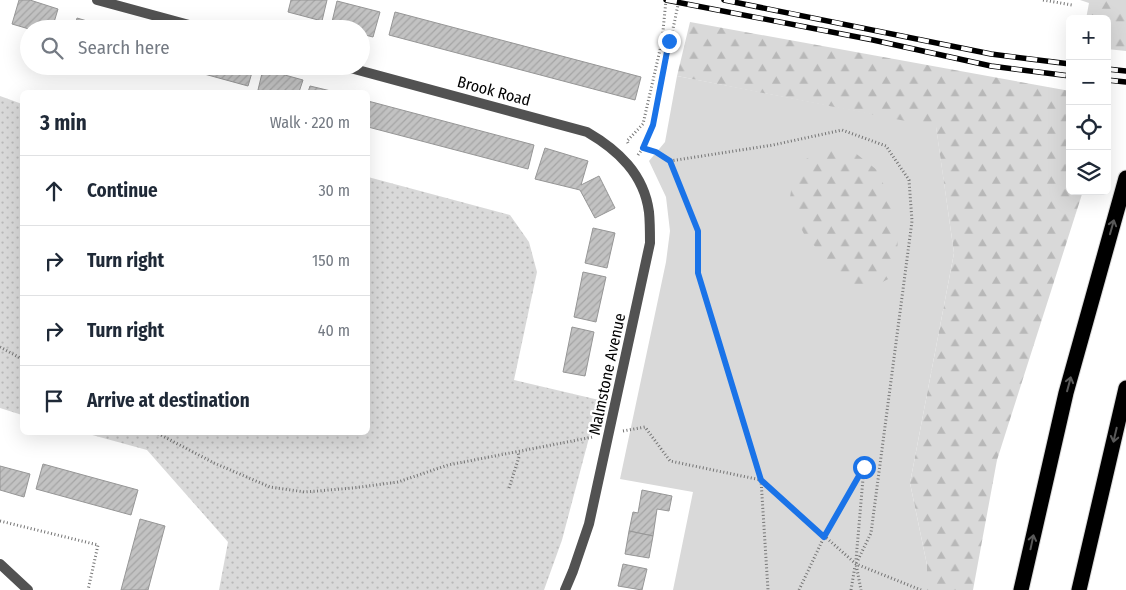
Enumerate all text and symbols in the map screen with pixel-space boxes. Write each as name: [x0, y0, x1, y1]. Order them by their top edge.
map controls: [1066, 15, 1111, 195]
button: +: [1066, 15, 1111, 60]
search box: [20, 20, 370, 75]
route end: [658, 30, 681, 53]
icon: search: [38, 34, 66, 62]
text: Search here: [78, 36, 170, 59]
button: −: [1066, 60, 1111, 105]
street label: Brook Road: [455, 72, 533, 110]
button: locate: [1066, 105, 1111, 150]
text: 3 min: [40, 110, 87, 136]
text: Walk · 220 m: [270, 113, 350, 132]
button: layers: [1066, 150, 1111, 195]
icon: ahead: [40, 177, 68, 205]
text: Continue: [87, 179, 158, 202]
text: 30 m: [318, 181, 350, 200]
one-way arrow: [1107, 220, 1117, 236]
icon: right: [40, 247, 68, 275]
text: Turn right: [87, 249, 164, 272]
text: 150 m: [312, 251, 350, 270]
street label: Malmstone Avenue: [585, 311, 629, 437]
icon: right: [40, 317, 68, 345]
text: Turn right: [87, 319, 164, 342]
text: 40 m: [318, 321, 350, 340]
one-way arrow: [1064, 377, 1074, 393]
icon: arrive: [40, 387, 68, 415]
text: Arrive at destination: [87, 389, 250, 412]
one-way arrow: [1110, 427, 1119, 443]
route start: [853, 456, 876, 479]
one-way arrow: [1028, 535, 1037, 551]

